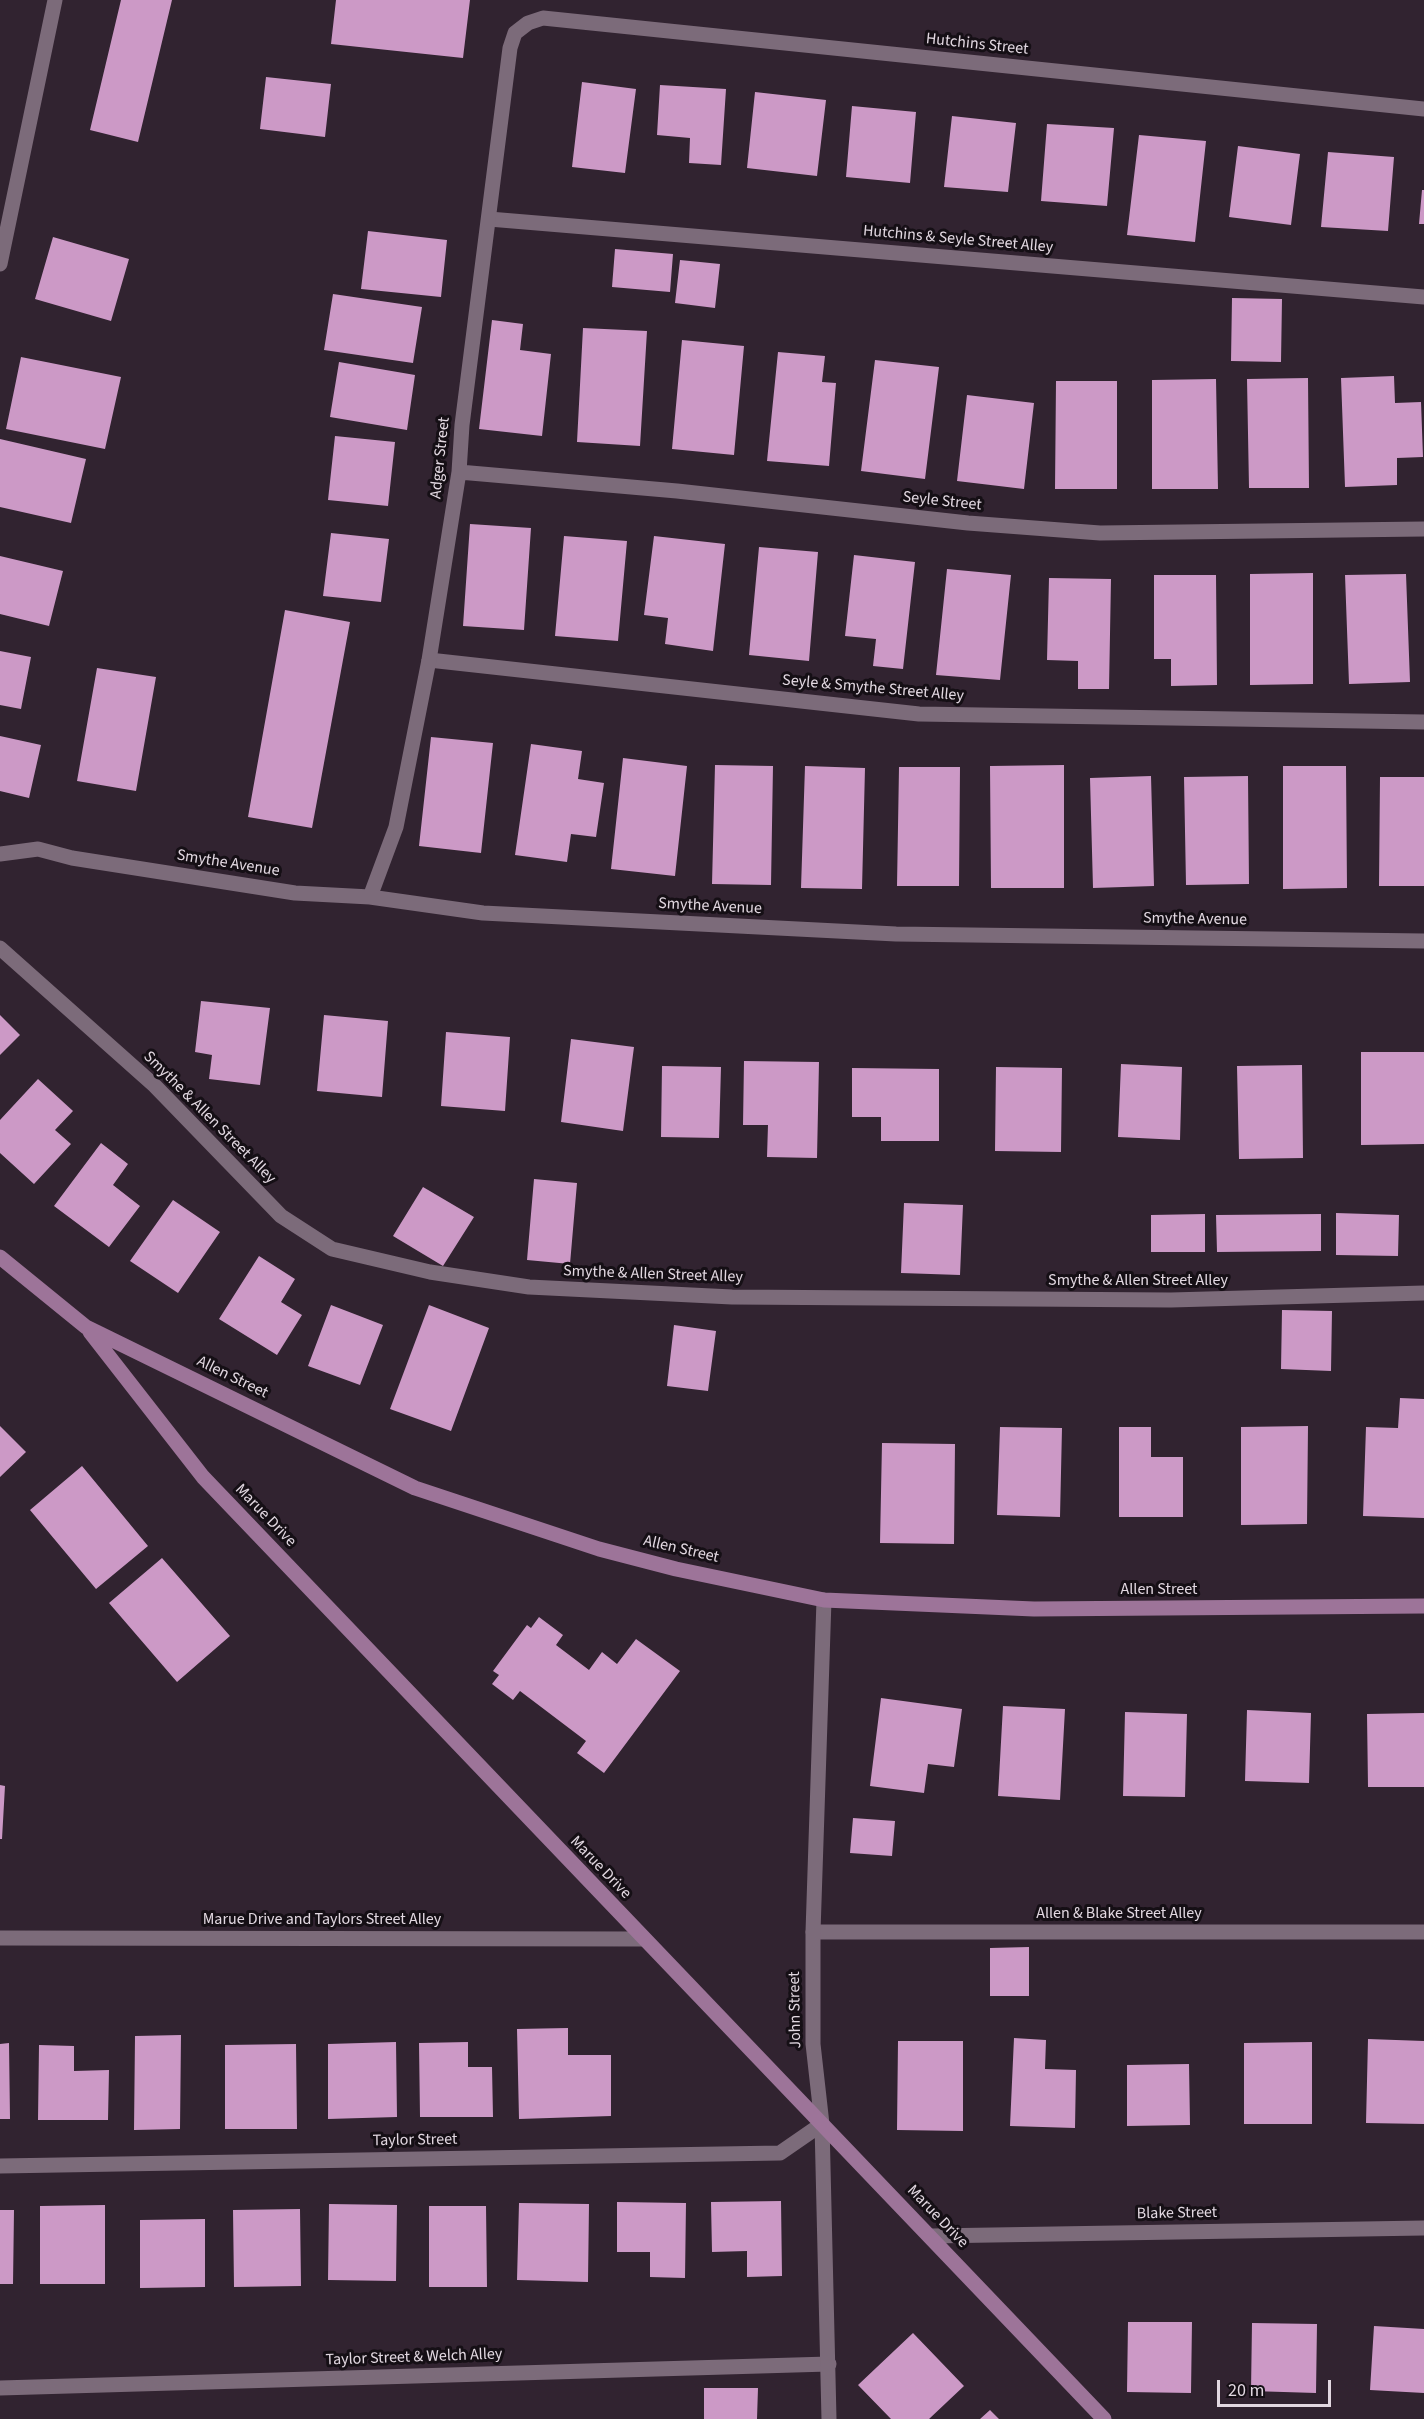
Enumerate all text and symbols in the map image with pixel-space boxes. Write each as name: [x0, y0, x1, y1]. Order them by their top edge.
street label: Hutchins Street: [925, 30, 1029, 60]
street label: Hutchins & Seyle Street Alley: [862, 222, 1054, 258]
street label: Adger Street: [427, 416, 455, 500]
street label: Seyle Street: [902, 488, 982, 516]
street label: Seyle & Smythe Street Alley: [781, 671, 965, 707]
street label: Smythe Avenue: [175, 846, 281, 882]
street label: Smythe Avenue: [658, 895, 762, 919]
street label: Smythe Avenue: [1143, 909, 1247, 931]
street label: Smythe & Allen Street Alley: [139, 1048, 279, 1188]
street label: Smythe & Allen Street Alley: [563, 1262, 743, 1288]
street label: Smythe & Allen Street Alley: [1048, 1271, 1228, 1291]
street label: Allen Street: [193, 1353, 271, 1403]
street label: Marue Drive: [230, 1481, 300, 1551]
street label: Allen Street: [641, 1532, 721, 1568]
street label: Allen Street: [1121, 1580, 1197, 1600]
street label: Marue Drive: [565, 1833, 635, 1903]
street label: Allen & Blake Street Alley: [1036, 1904, 1202, 1924]
street label: Marue Drive and Taylors Street Alley: [203, 1910, 441, 1930]
street label: John Street: [786, 1971, 806, 2049]
street label: Taylor Street: [373, 2131, 457, 2151]
street label: Marue Drive: [902, 2182, 972, 2252]
street label: Blake Street: [1137, 2204, 1217, 2224]
street label: Taylor Street & Welch Alley: [325, 2345, 503, 2371]
scale bar: [1220, 2368, 1334, 2406]
text: 20 m: [1228, 2378, 1264, 2403]

